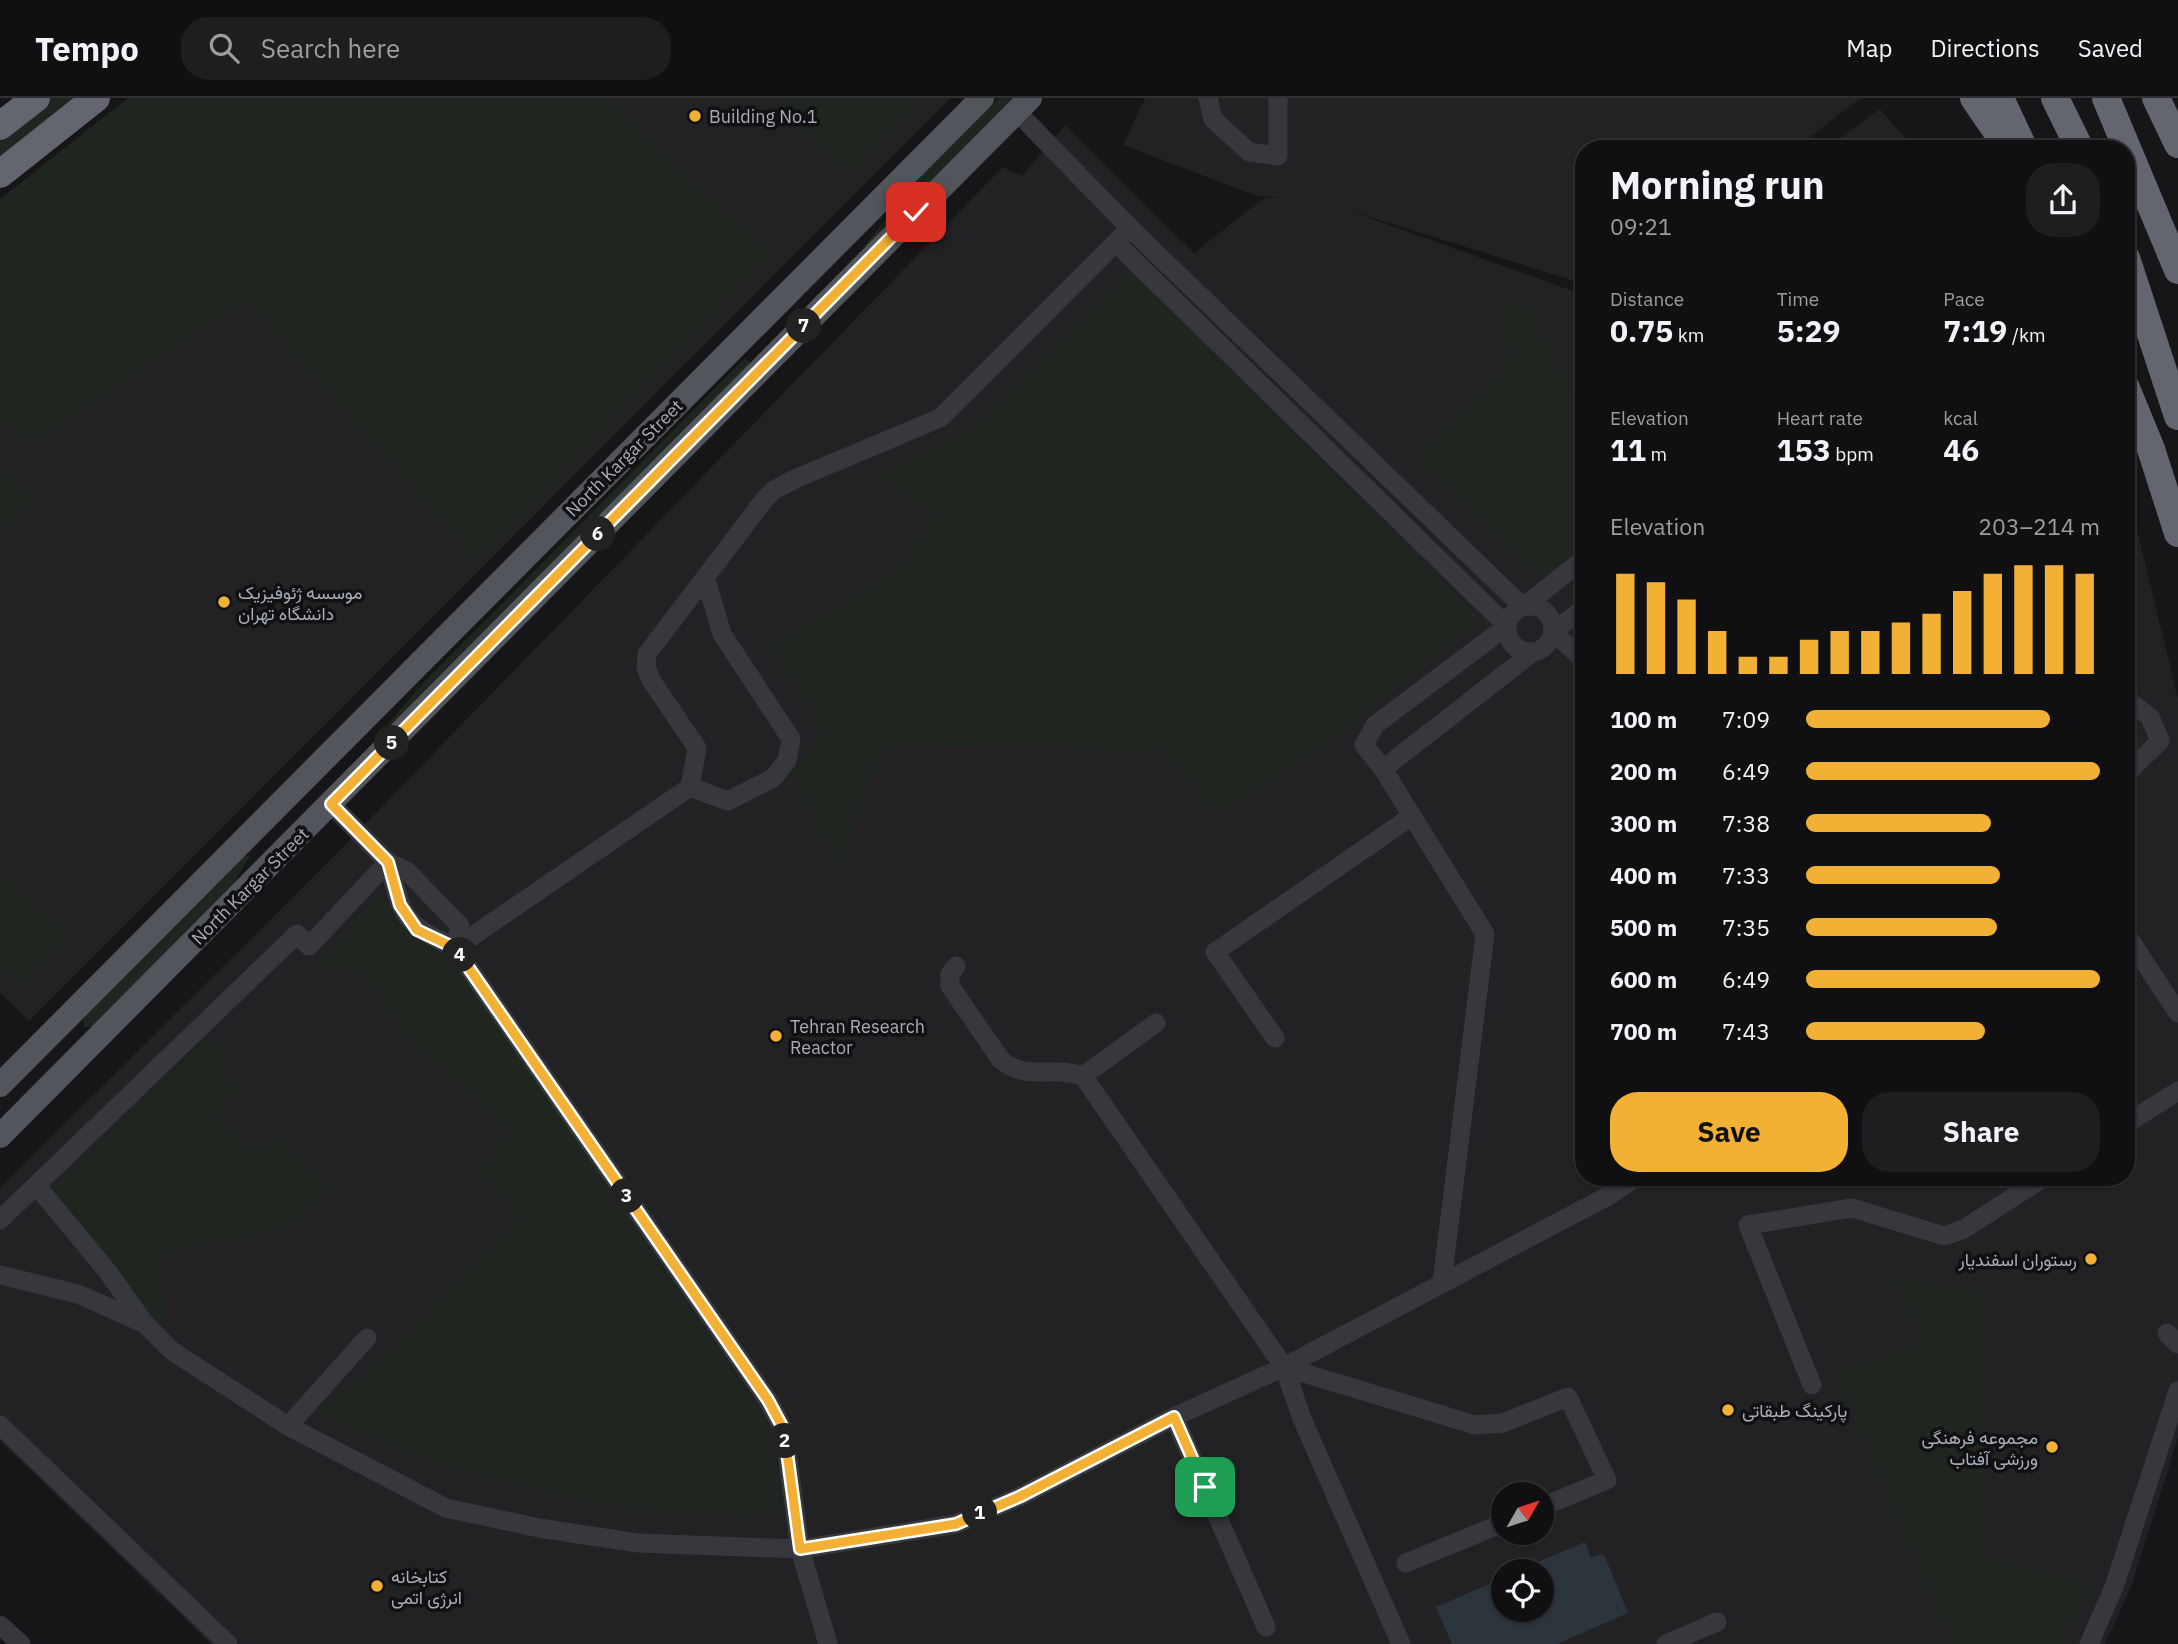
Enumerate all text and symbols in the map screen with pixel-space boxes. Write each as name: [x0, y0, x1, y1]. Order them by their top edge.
search box: [181, 17, 671, 80]
text: Tempo: [35, 27, 139, 70]
icon: search: [205, 29, 243, 67]
text: Search here: [261, 31, 400, 65]
text: Map: [1846, 32, 1892, 64]
text: Directions: [1930, 32, 2040, 64]
text: Saved: [2078, 32, 2143, 64]
place label: Building No.1: [709, 105, 817, 128]
marker: Building No.1: [687, 108, 703, 124]
text: Morning run: [1610, 160, 1825, 209]
button: share: [2026, 163, 2100, 237]
pin: [886, 182, 946, 242]
icon: check: [897, 193, 935, 231]
text: 09:21: [1610, 211, 1672, 241]
text: Distance: [1610, 287, 1684, 311]
text: Time: [1777, 287, 1819, 311]
text: Pace: [1943, 287, 1985, 311]
pin: 7: [786, 308, 822, 344]
text: 0.75: [1610, 311, 1673, 350]
text: 5:29: [1777, 311, 1841, 350]
text: 7:19: [1943, 311, 2007, 350]
text: 7: [798, 313, 809, 337]
text: km: [1673, 323, 1704, 347]
text: /km: [2007, 323, 2046, 347]
street label: North Kargar Street: [561, 395, 687, 521]
text: Elevation: [1610, 406, 1689, 430]
text: Heart rate: [1777, 406, 1863, 430]
text: kcal: [1943, 406, 1978, 430]
text: 11: [1610, 430, 1646, 469]
text: 153: [1777, 430, 1831, 469]
text: 46: [1943, 430, 1979, 469]
text: m: [1646, 442, 1667, 466]
text: bpm: [1831, 442, 1874, 466]
text: Elevation: [1610, 511, 1705, 541]
text: 203–214 m: [1978, 511, 2100, 541]
pin: 6: [580, 516, 616, 551]
text: 6: [592, 521, 603, 545]
place label: موسسه ژئوفیزیک دانشگاه تهران: [238, 581, 362, 625]
marker: موسسه ژئوفیزیک دانشگاه تهران: [216, 594, 232, 610]
text: 100 m: [1610, 704, 1677, 734]
text: 7:09: [1722, 704, 1770, 734]
pin: 5: [374, 726, 410, 760]
text: 5: [386, 730, 397, 754]
text: 200 m: [1610, 756, 1677, 786]
text: 6:49: [1722, 756, 1770, 786]
text: 300 m: [1610, 808, 1677, 838]
text: 7:38: [1722, 808, 1770, 838]
street label: North Kargar Street: [187, 823, 313, 949]
text: 400 m: [1610, 860, 1677, 890]
text: 7:33: [1722, 860, 1770, 890]
text: 500 m: [1610, 912, 1677, 942]
text: 7:35: [1722, 912, 1770, 942]
pin: 4: [442, 938, 477, 972]
text: 4: [454, 942, 465, 966]
text: 600 m: [1610, 964, 1677, 994]
text: 6:49: [1722, 964, 1770, 994]
place label: Tehran Research Reactor: [790, 1015, 925, 1059]
text: 700 m: [1610, 1016, 1677, 1046]
text: 7:43: [1722, 1016, 1770, 1046]
marker: Tehran Research Reactor: [768, 1028, 784, 1044]
button: Save: [1610, 1092, 1848, 1172]
button: Share: [1862, 1092, 2100, 1172]
pin: 3: [610, 1178, 644, 1214]
text: 3: [621, 1183, 632, 1207]
place label: رستوران اسفندیار: [1958, 1248, 2077, 1271]
marker: رستوران اسفندیار: [2083, 1251, 2099, 1267]
place label: پارکینگ طبقاتی: [1742, 1399, 1847, 1423]
marker: پارکینگ طبقاتی: [1720, 1402, 1736, 1418]
pin: 2: [768, 1424, 802, 1458]
place label: مجموعه فرهنگی ورزشی آفتاب: [1922, 1426, 2038, 1470]
text: 2: [779, 1428, 790, 1452]
marker: مجموعه فرهنگی ورزشی آفتاب: [2044, 1439, 2060, 1455]
pin: [1175, 1457, 1235, 1517]
icon: arrive: [1186, 1468, 1224, 1506]
north arrow: [1491, 1482, 1554, 1545]
map controls: [1491, 1482, 1554, 1622]
pin: 1: [962, 1496, 998, 1530]
text: 1: [974, 1500, 985, 1524]
button: locate: [1491, 1559, 1554, 1622]
place label: کتابخانه انرژی اتمی: [391, 1565, 462, 1609]
marker: کتابخانه انرژی اتمی: [369, 1578, 385, 1594]

